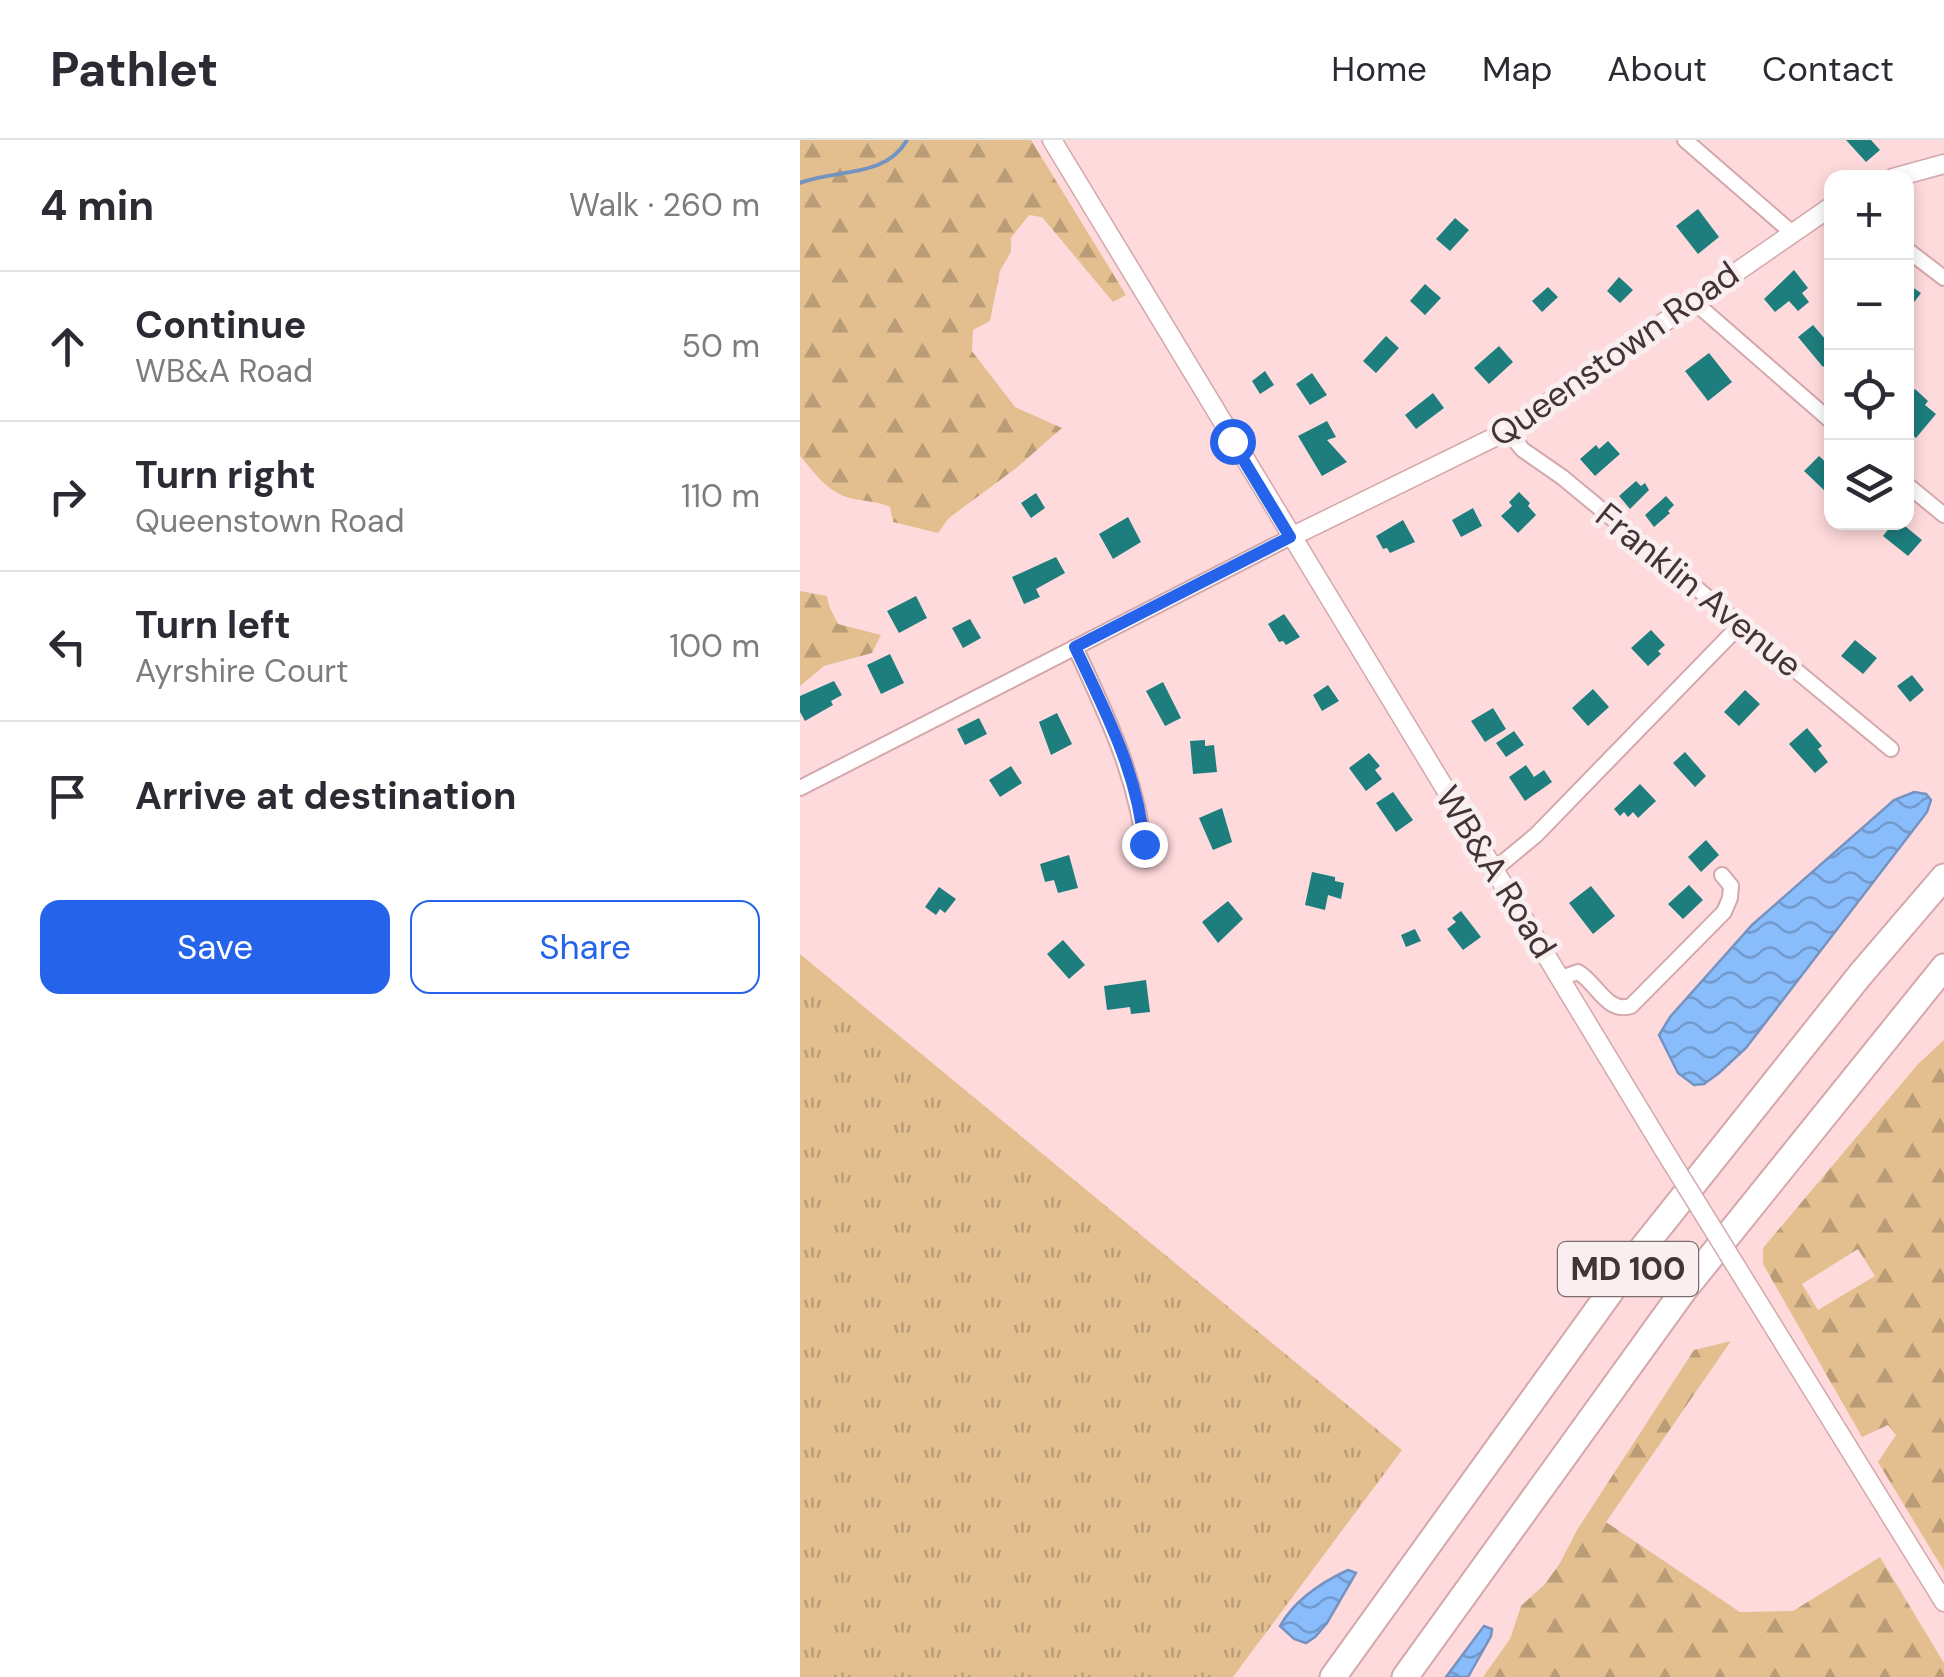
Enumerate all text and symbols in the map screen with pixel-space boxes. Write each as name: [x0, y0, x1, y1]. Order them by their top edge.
text: Pathlet: [50, 38, 218, 101]
text: Home: [1331, 46, 1427, 92]
text: Map: [1482, 46, 1552, 92]
text: About: [1607, 46, 1707, 92]
text: Contact: [1762, 46, 1894, 92]
map controls: [1824, 170, 1914, 530]
button: +: [1824, 170, 1914, 260]
text: 4 min: [40, 178, 154, 233]
text: Walk · 260 m: [569, 184, 760, 226]
street label: Queenstown Road: [1480, 251, 1748, 457]
button: −: [1824, 260, 1914, 350]
text: Continue: [135, 300, 306, 350]
icon: ahead: [40, 319, 95, 374]
text: 50 m: [682, 325, 760, 367]
text: WB&A Road: [135, 350, 313, 392]
button: locate: [1824, 350, 1914, 440]
route start: [1210, 419, 1256, 465]
button: layers: [1824, 440, 1914, 530]
text: Turn right: [135, 450, 316, 500]
icon: right: [40, 469, 95, 524]
text: 110 m: [681, 475, 760, 517]
street label: Franklin Avenue: [1586, 493, 1812, 687]
text: Queenstown Road: [135, 500, 404, 542]
text: Turn left: [135, 600, 291, 650]
icon: left: [40, 619, 95, 674]
text: 100 m: [669, 625, 760, 667]
text: Ayrshire Court: [135, 650, 349, 692]
icon: arrive: [40, 769, 95, 824]
text: Arrive at destination: [135, 771, 517, 821]
street label: WB&A Road: [1425, 777, 1567, 967]
route end: [1122, 822, 1168, 868]
button: Save: [40, 900, 390, 994]
button: Share: [410, 900, 760, 994]
road number: MD 100: [1558, 1242, 1698, 1296]

